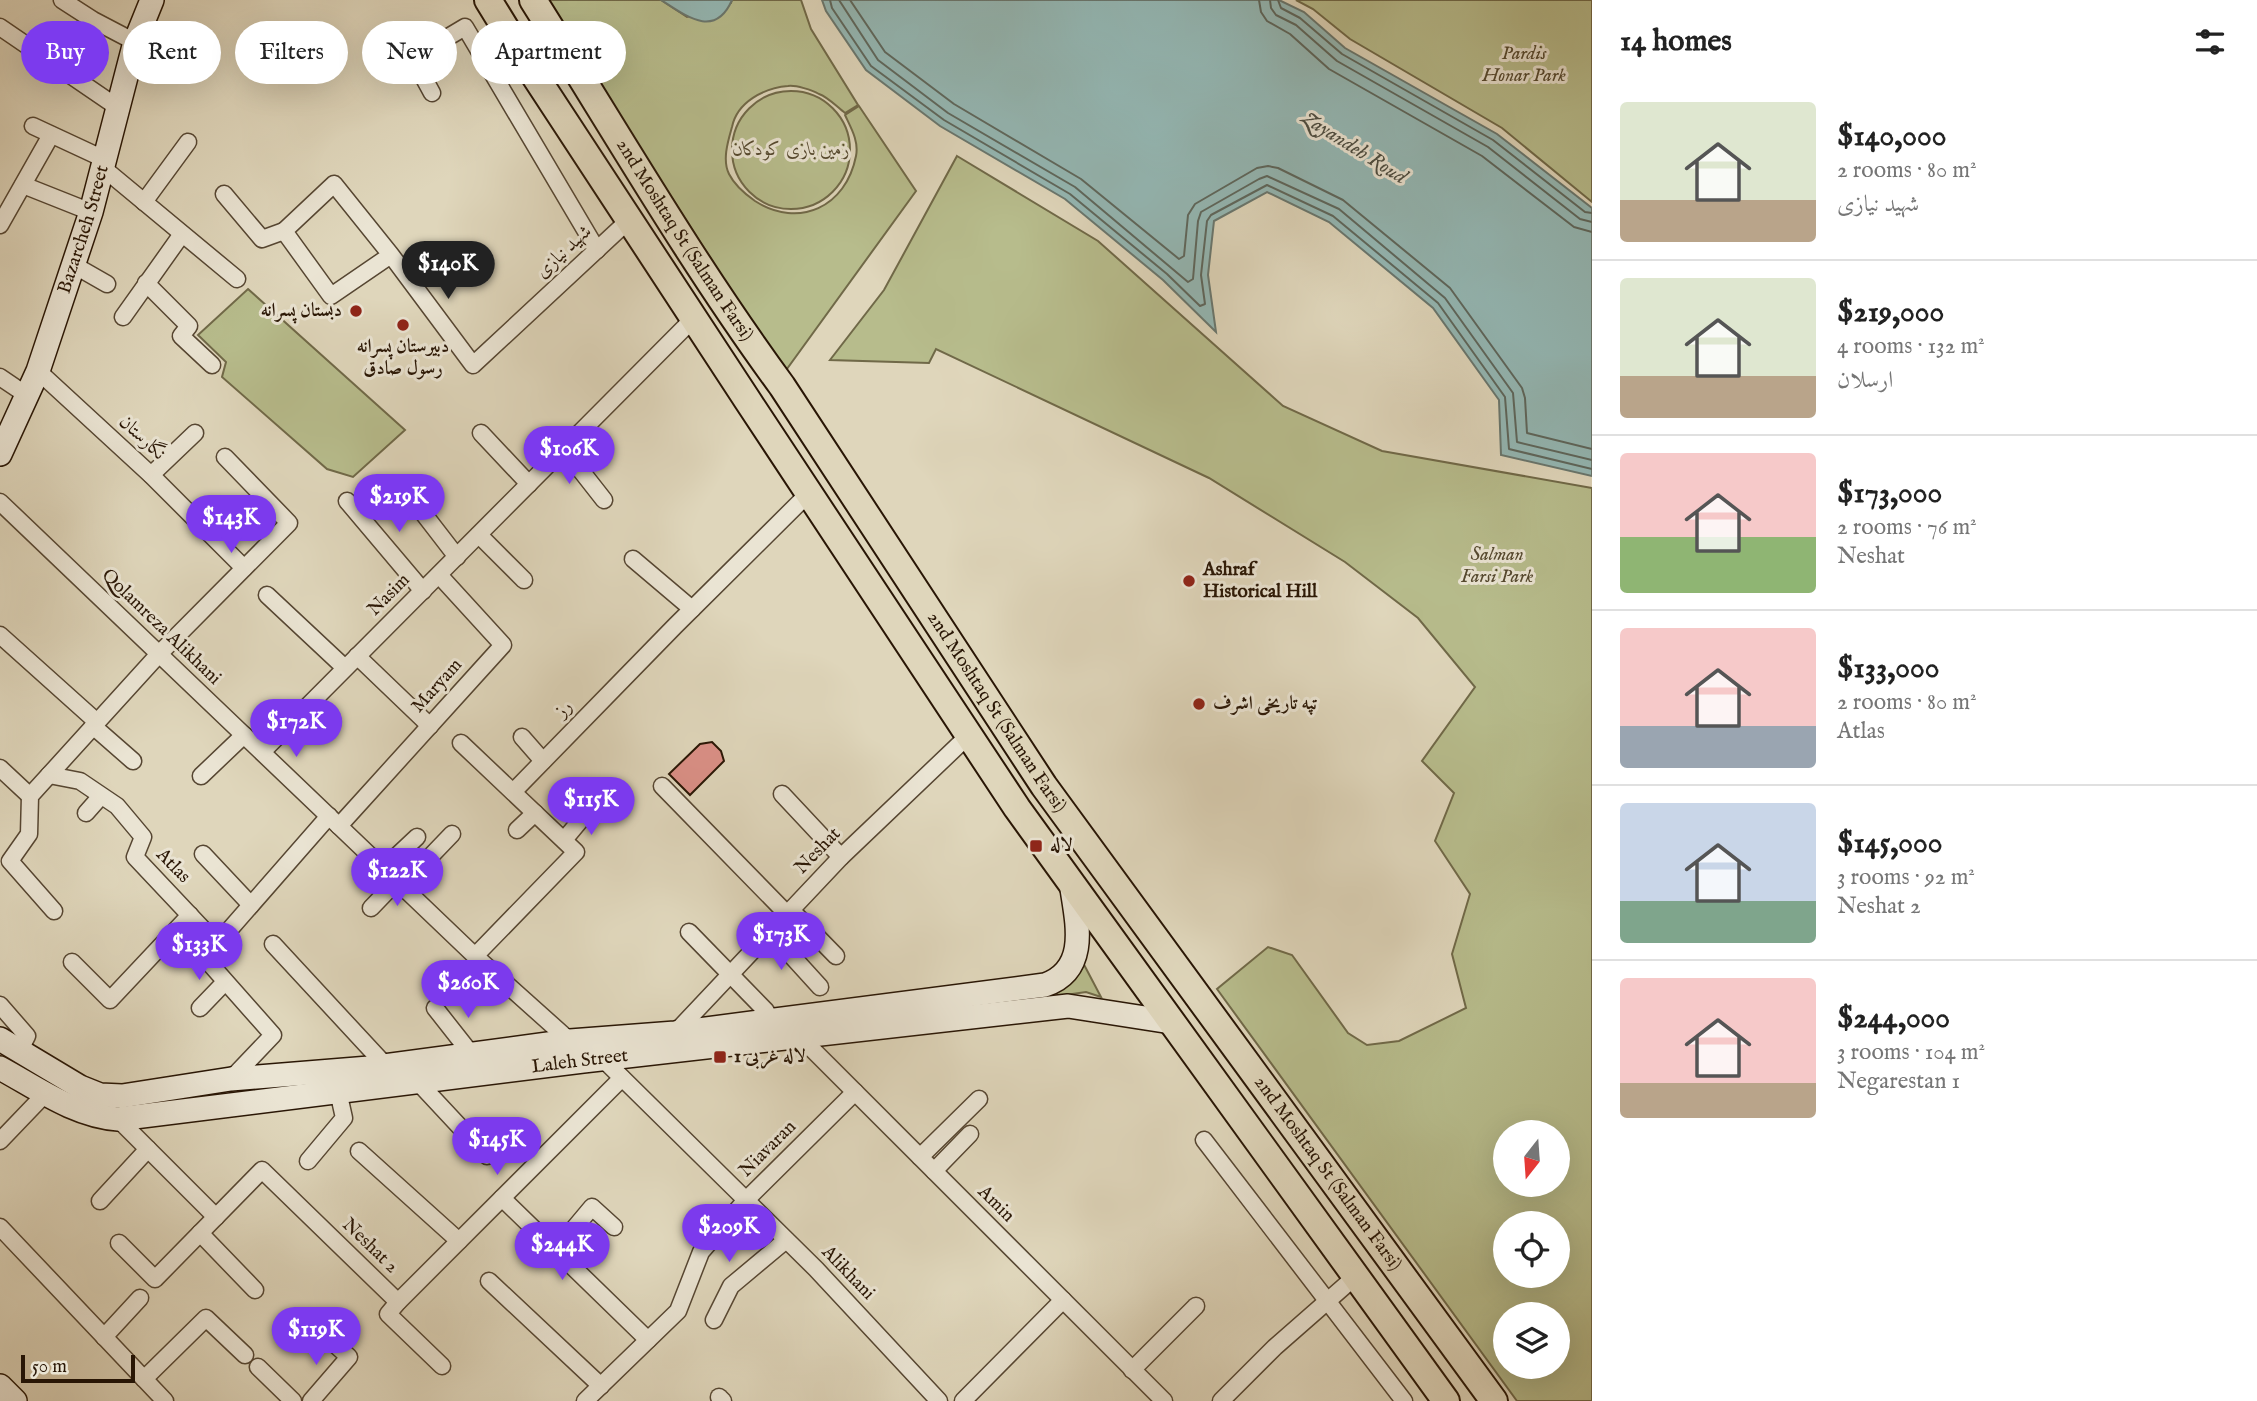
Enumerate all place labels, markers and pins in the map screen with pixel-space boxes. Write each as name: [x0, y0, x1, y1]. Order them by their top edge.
pin: $140K: [399, 242, 497, 301]
place label: دبستان پسرانه: [261, 299, 342, 324]
marker: دبستان پسرانه: [348, 303, 364, 319]
marker: دبیرستان پسرانه رسول صادق: [395, 317, 411, 333]
place label: دبیرستان پسرانه رسول صادق: [357, 335, 449, 381]
pin: $106K: [520, 426, 618, 486]
pin: $219K: [350, 475, 448, 534]
pin: $143K: [182, 496, 280, 555]
place label: Ashraf Historical Hill: [1202, 558, 1318, 604]
marker: Ashraf Historical Hill: [1181, 573, 1197, 589]
place label: تپه تاریخی اشرف: [1213, 692, 1318, 716]
marker: تپه تاریخی اشرف: [1191, 696, 1207, 712]
pin: $172K: [247, 700, 345, 759]
pin: $115K: [542, 778, 640, 837]
place label: لاله: [1050, 834, 1073, 858]
marker: لاله: [1028, 838, 1044, 854]
pin: $122K: [348, 848, 446, 908]
pin: $173K: [732, 912, 830, 972]
pin: $133K: [150, 922, 248, 982]
pin: $260K: [419, 960, 517, 1020]
place label: لاله غربی 1: [734, 1045, 806, 1069]
marker: لاله غربی 1: [712, 1049, 728, 1065]
pin: $145K: [448, 1118, 546, 1177]
pin: $209K: [680, 1204, 778, 1264]
pin: $244K: [513, 1222, 611, 1282]
pin: $119K: [267, 1308, 365, 1367]

